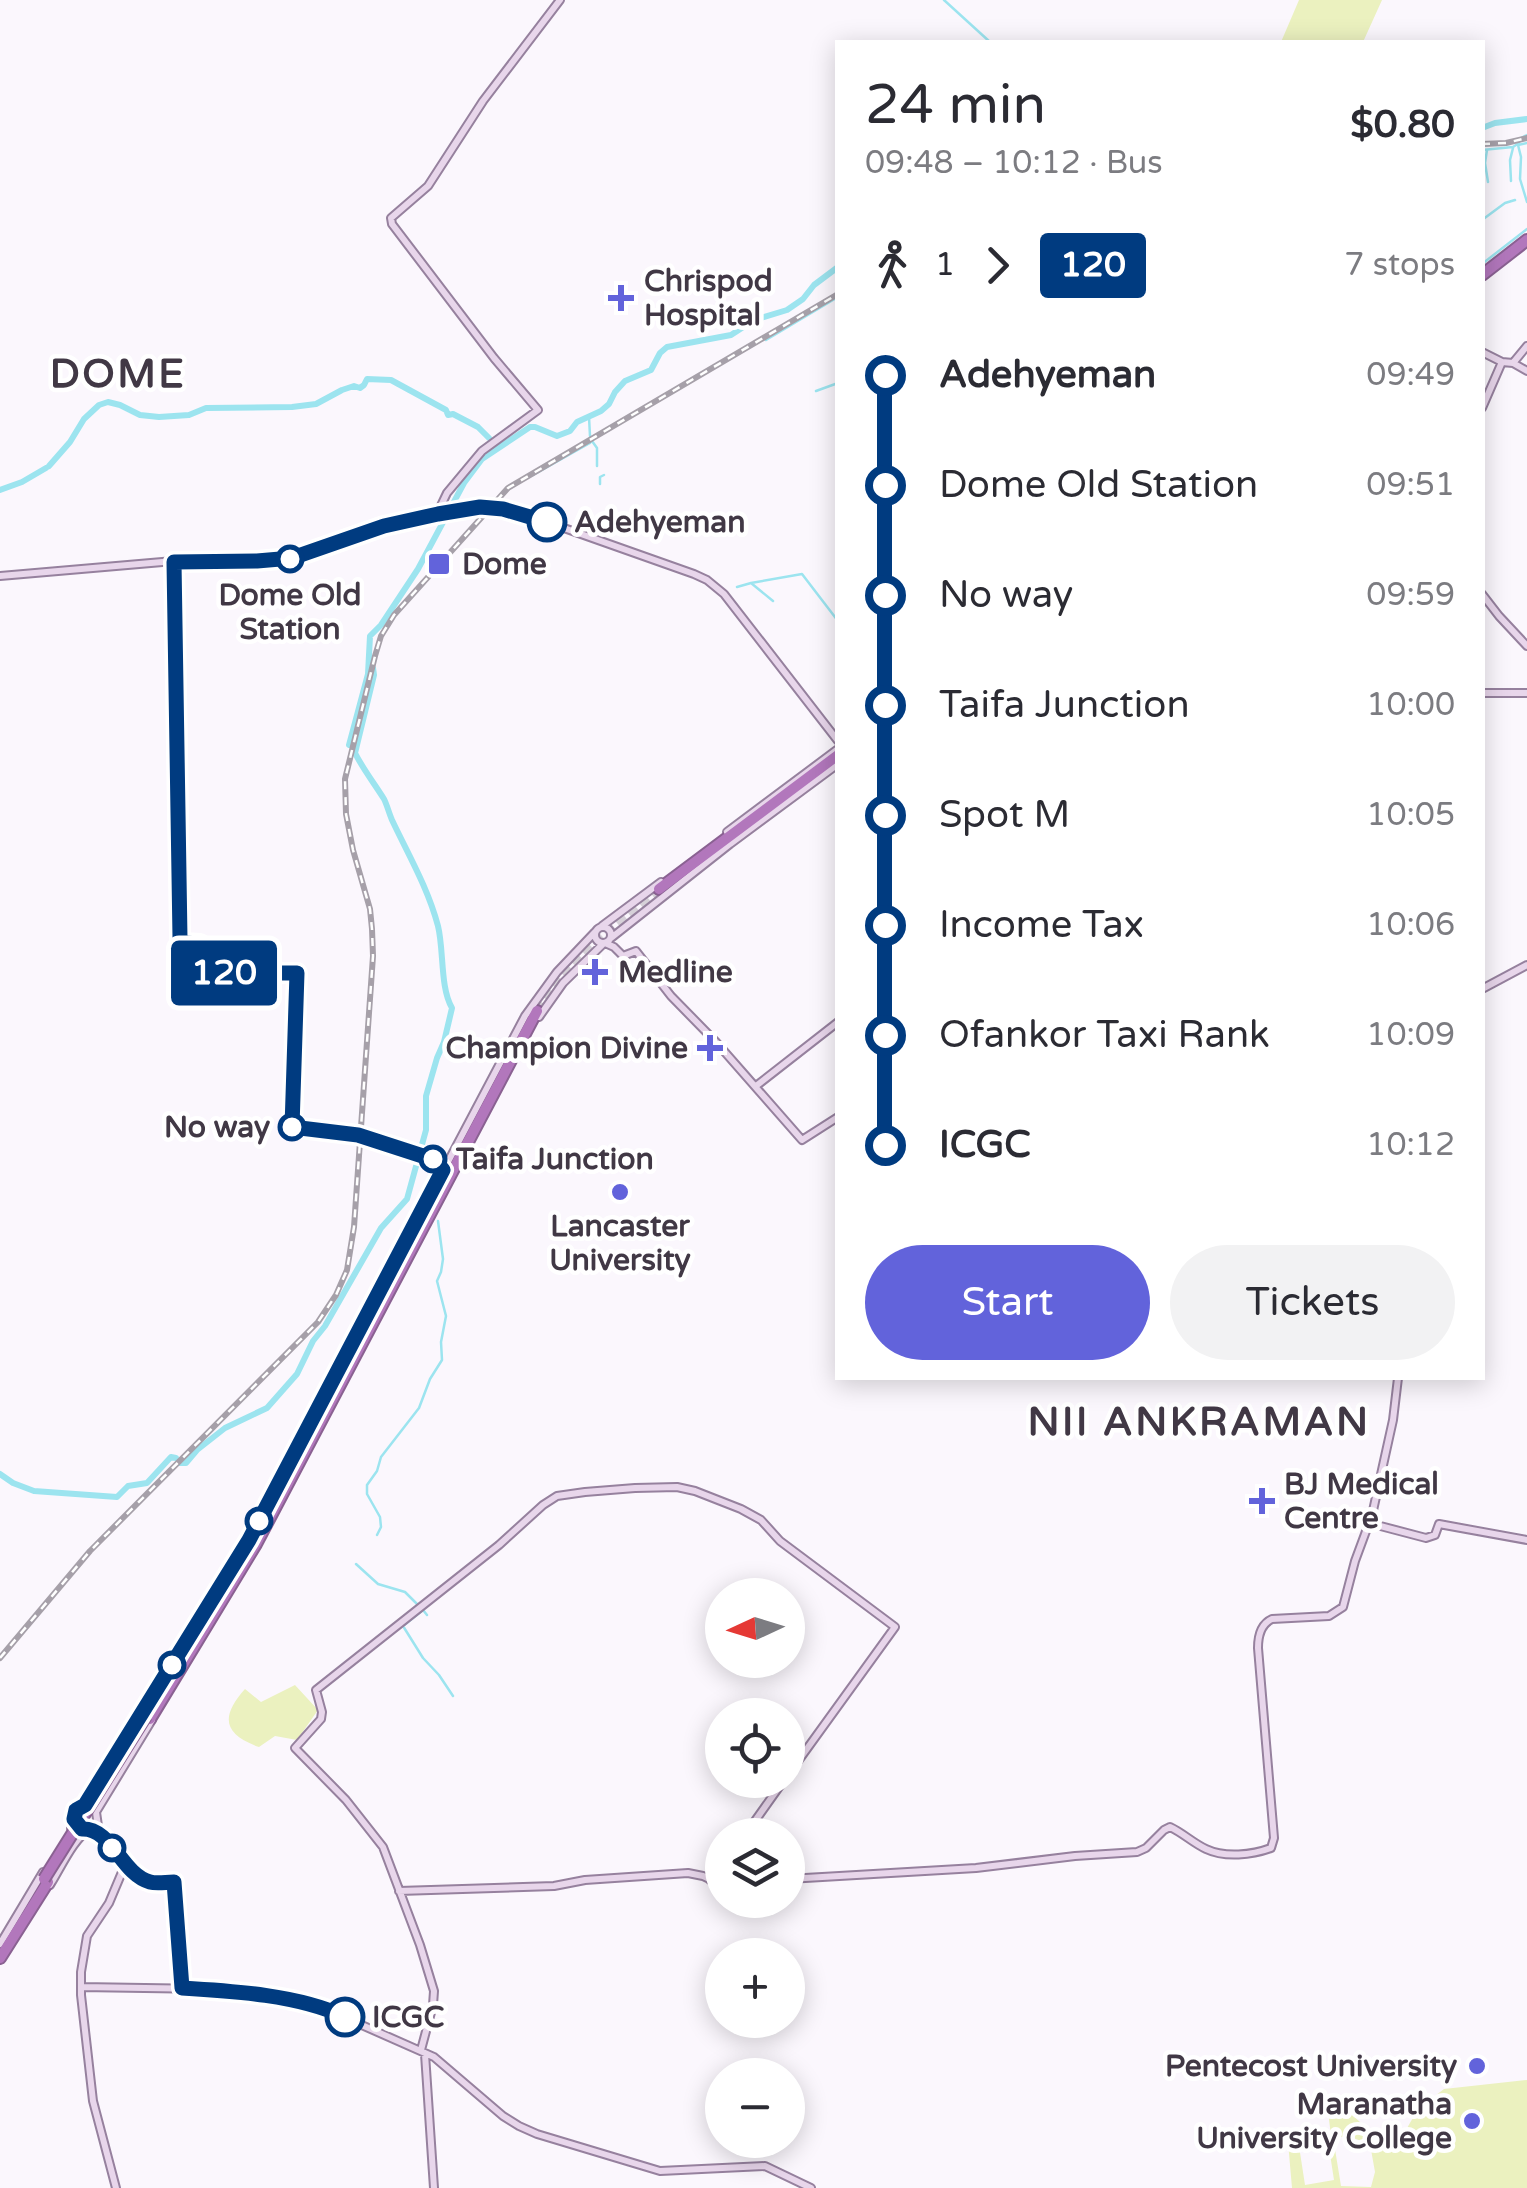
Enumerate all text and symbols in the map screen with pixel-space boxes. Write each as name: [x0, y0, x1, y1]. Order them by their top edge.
text: 24 min: [865, 73, 1046, 139]
text: $0.80: [1350, 102, 1455, 148]
text: 09:48 – 10:12 · Bus: [865, 144, 1163, 182]
icon: walk: [865, 238, 920, 293]
icon: forward: [970, 238, 1025, 293]
text: 120: [1060, 244, 1126, 286]
text: 1: [935, 246, 955, 284]
text: 7 stops: [1344, 246, 1455, 284]
place label: Chrispod Hospital: [644, 263, 773, 334]
marker: Chrispod Hospital: [608, 285, 634, 311]
district label: DOME: [50, 350, 186, 398]
text: Adehyeman: [939, 352, 1156, 398]
text: 09:49: [1366, 356, 1455, 394]
text: Dome Old Station: [939, 462, 1258, 508]
text: 09:51: [1366, 466, 1455, 504]
marker: Adehyeman: [528, 503, 566, 541]
place label: Adehyeman: [574, 504, 745, 541]
marker: Dome Old Station: [277, 546, 303, 572]
place label: Dome: [462, 546, 547, 583]
marker: Dome: [426, 551, 452, 577]
text: No way: [939, 572, 1073, 618]
text: 09:59: [1366, 576, 1455, 614]
place label: Dome Old Station: [218, 577, 362, 648]
text: Taifa Junction: [939, 682, 1190, 728]
text: 10:00: [1366, 686, 1455, 724]
text: Spot M: [939, 792, 1070, 838]
text: 10:05: [1366, 796, 1455, 834]
text: Income Tax: [939, 902, 1144, 948]
text: 10:06: [1366, 906, 1455, 944]
line badge: 120: [166, 940, 282, 1006]
text: 120: [191, 952, 257, 994]
place label: Medline: [618, 954, 733, 991]
marker: Medline: [582, 959, 608, 985]
text: Ofankor Taxi Rank: [939, 1012, 1270, 1058]
text: 10:09: [1366, 1016, 1455, 1054]
place label: Champion Divine: [445, 1030, 688, 1067]
marker: Champion Divine: [697, 1035, 723, 1061]
place label: No way: [164, 1109, 270, 1146]
marker: No way: [279, 1114, 305, 1140]
text: ICGC: [939, 1122, 1031, 1168]
text: 10:12: [1366, 1126, 1455, 1164]
place label: Taifa Junction: [455, 1141, 654, 1178]
marker: Taifa Junction: [420, 1146, 446, 1172]
marker: Lancaster University: [609, 1181, 631, 1203]
place label: Lancaster University: [549, 1208, 691, 1279]
button: Start: [865, 1245, 1150, 1360]
button: Tickets: [1170, 1245, 1455, 1360]
district label: NII ANKRAMAN: [1028, 1398, 1371, 1446]
place label: BJ Medical Centre: [1284, 1466, 1439, 1537]
marker: BJ Medical Centre: [1249, 1488, 1275, 1514]
unlabelled marker: [246, 1508, 272, 1534]
north arrow: [705, 1578, 805, 1678]
map controls: [705, 1578, 805, 2158]
unlabelled marker: [159, 1652, 185, 1678]
button: locate: [705, 1698, 805, 1798]
button: layers: [705, 1818, 805, 1918]
unlabelled marker: [99, 1835, 125, 1861]
button: +: [705, 1938, 805, 2038]
marker: ICGC: [326, 1998, 364, 2036]
place label: ICGC: [372, 1999, 445, 2036]
place label: Pentecost University: [1165, 2048, 1457, 2085]
marker: Pentecost University: [1466, 2055, 1488, 2077]
button: −: [705, 2058, 805, 2158]
place label: Maranatha University College: [1196, 2086, 1452, 2157]
marker: Maranatha University College: [1461, 2110, 1483, 2132]

